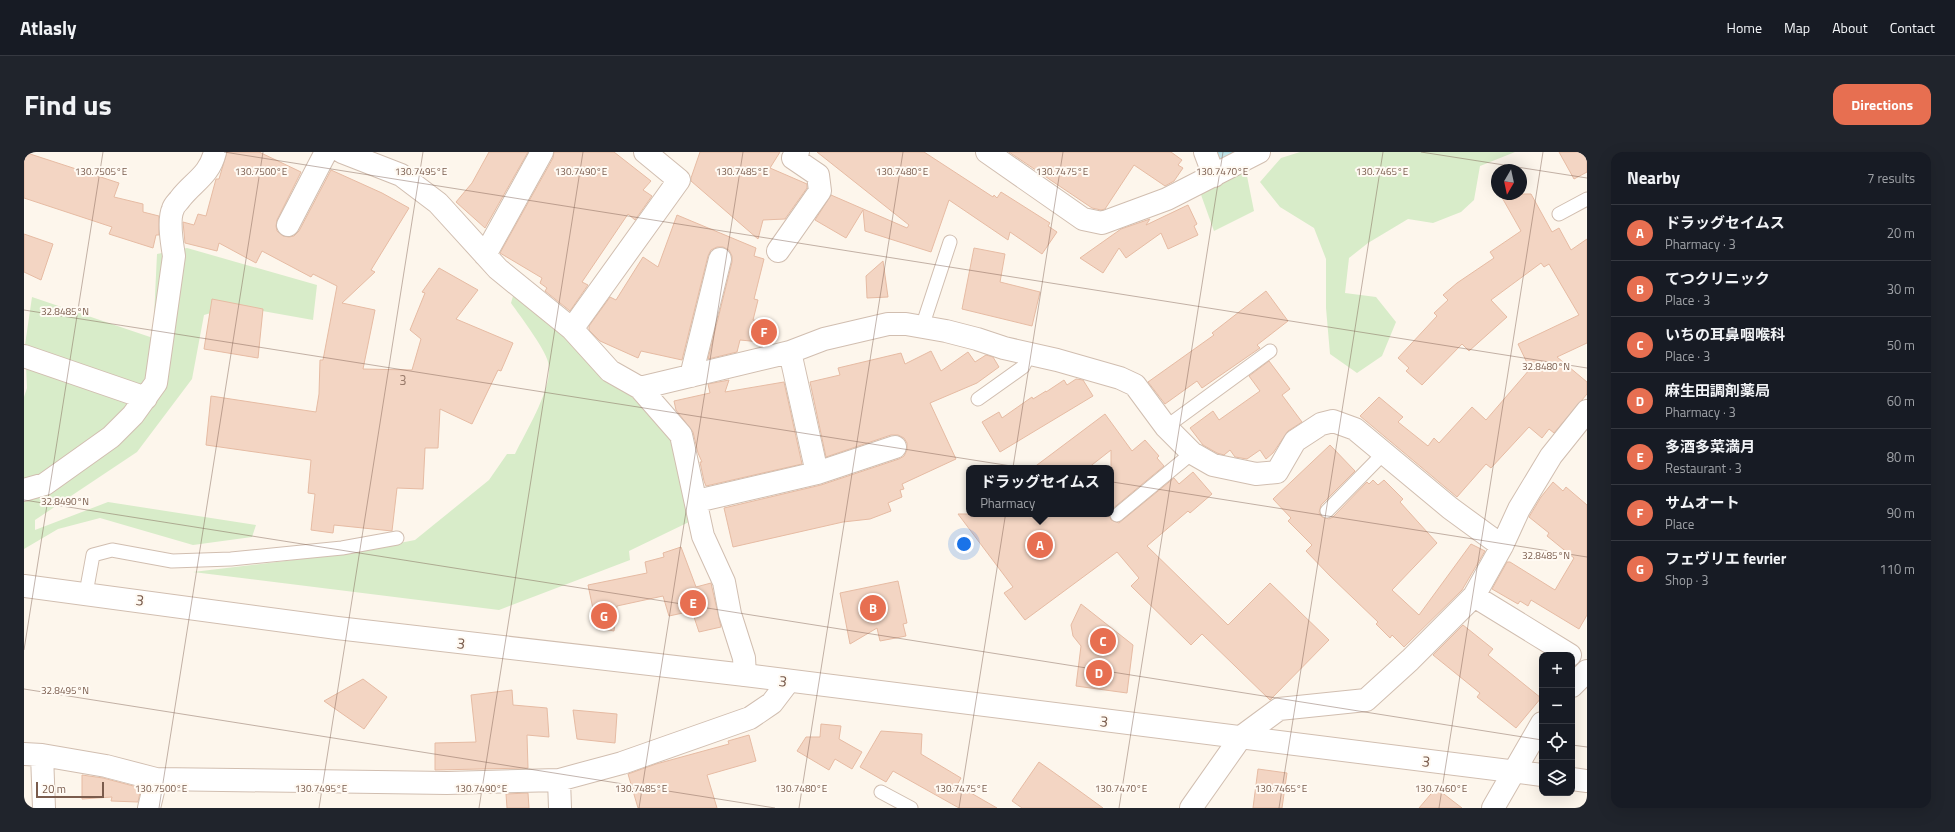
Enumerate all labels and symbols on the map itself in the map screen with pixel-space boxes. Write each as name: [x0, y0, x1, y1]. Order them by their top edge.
text: 130.7505°E: [75, 164, 128, 179]
text: 130.7500°E: [235, 164, 288, 179]
text: 130.7495°E: [395, 164, 448, 179]
text: 130.7490°E: [555, 164, 608, 179]
text: 130.7485°E: [716, 164, 769, 179]
text: 130.7480°E: [876, 164, 929, 179]
text: 130.7475°E: [1036, 164, 1089, 179]
text: 130.7470°E: [1196, 164, 1249, 179]
text: 130.7465°E: [1356, 164, 1409, 179]
north arrow: [1491, 164, 1527, 200]
text: 32.8485°N: [41, 304, 89, 319]
pin: F: [751, 317, 777, 347]
text: 32.8480°N: [1522, 359, 1570, 374]
house number: 3: [399, 370, 407, 390]
text: 32.8490°N: [41, 494, 89, 509]
pin: A: [1027, 530, 1053, 560]
your location: [954, 534, 974, 554]
text: 32.8485°N: [1522, 548, 1570, 563]
street label: 3: [134, 588, 146, 612]
pin: E: [680, 588, 706, 618]
pin: B: [860, 593, 886, 623]
pin: G: [591, 601, 617, 631]
pin: C: [1090, 626, 1116, 656]
street label: 3: [455, 631, 467, 655]
pin: D: [1086, 658, 1112, 688]
street label: 3: [777, 669, 789, 693]
text: 32.8495°N: [41, 683, 89, 698]
street label: 3: [1098, 709, 1110, 733]
street label: 3: [1420, 749, 1432, 773]
scale bar: [36, 780, 104, 799]
text: 130.7500°E: [135, 781, 188, 796]
text: 130.7495°E: [295, 781, 348, 796]
text: 130.7490°E: [455, 781, 508, 796]
text: 130.7485°E: [615, 781, 668, 796]
text: 130.7480°E: [775, 781, 828, 796]
text: 130.7475°E: [935, 781, 988, 796]
text: 130.7470°E: [1095, 781, 1148, 796]
text: 130.7465°E: [1255, 781, 1308, 796]
text: 130.7460°E: [1415, 781, 1468, 796]

